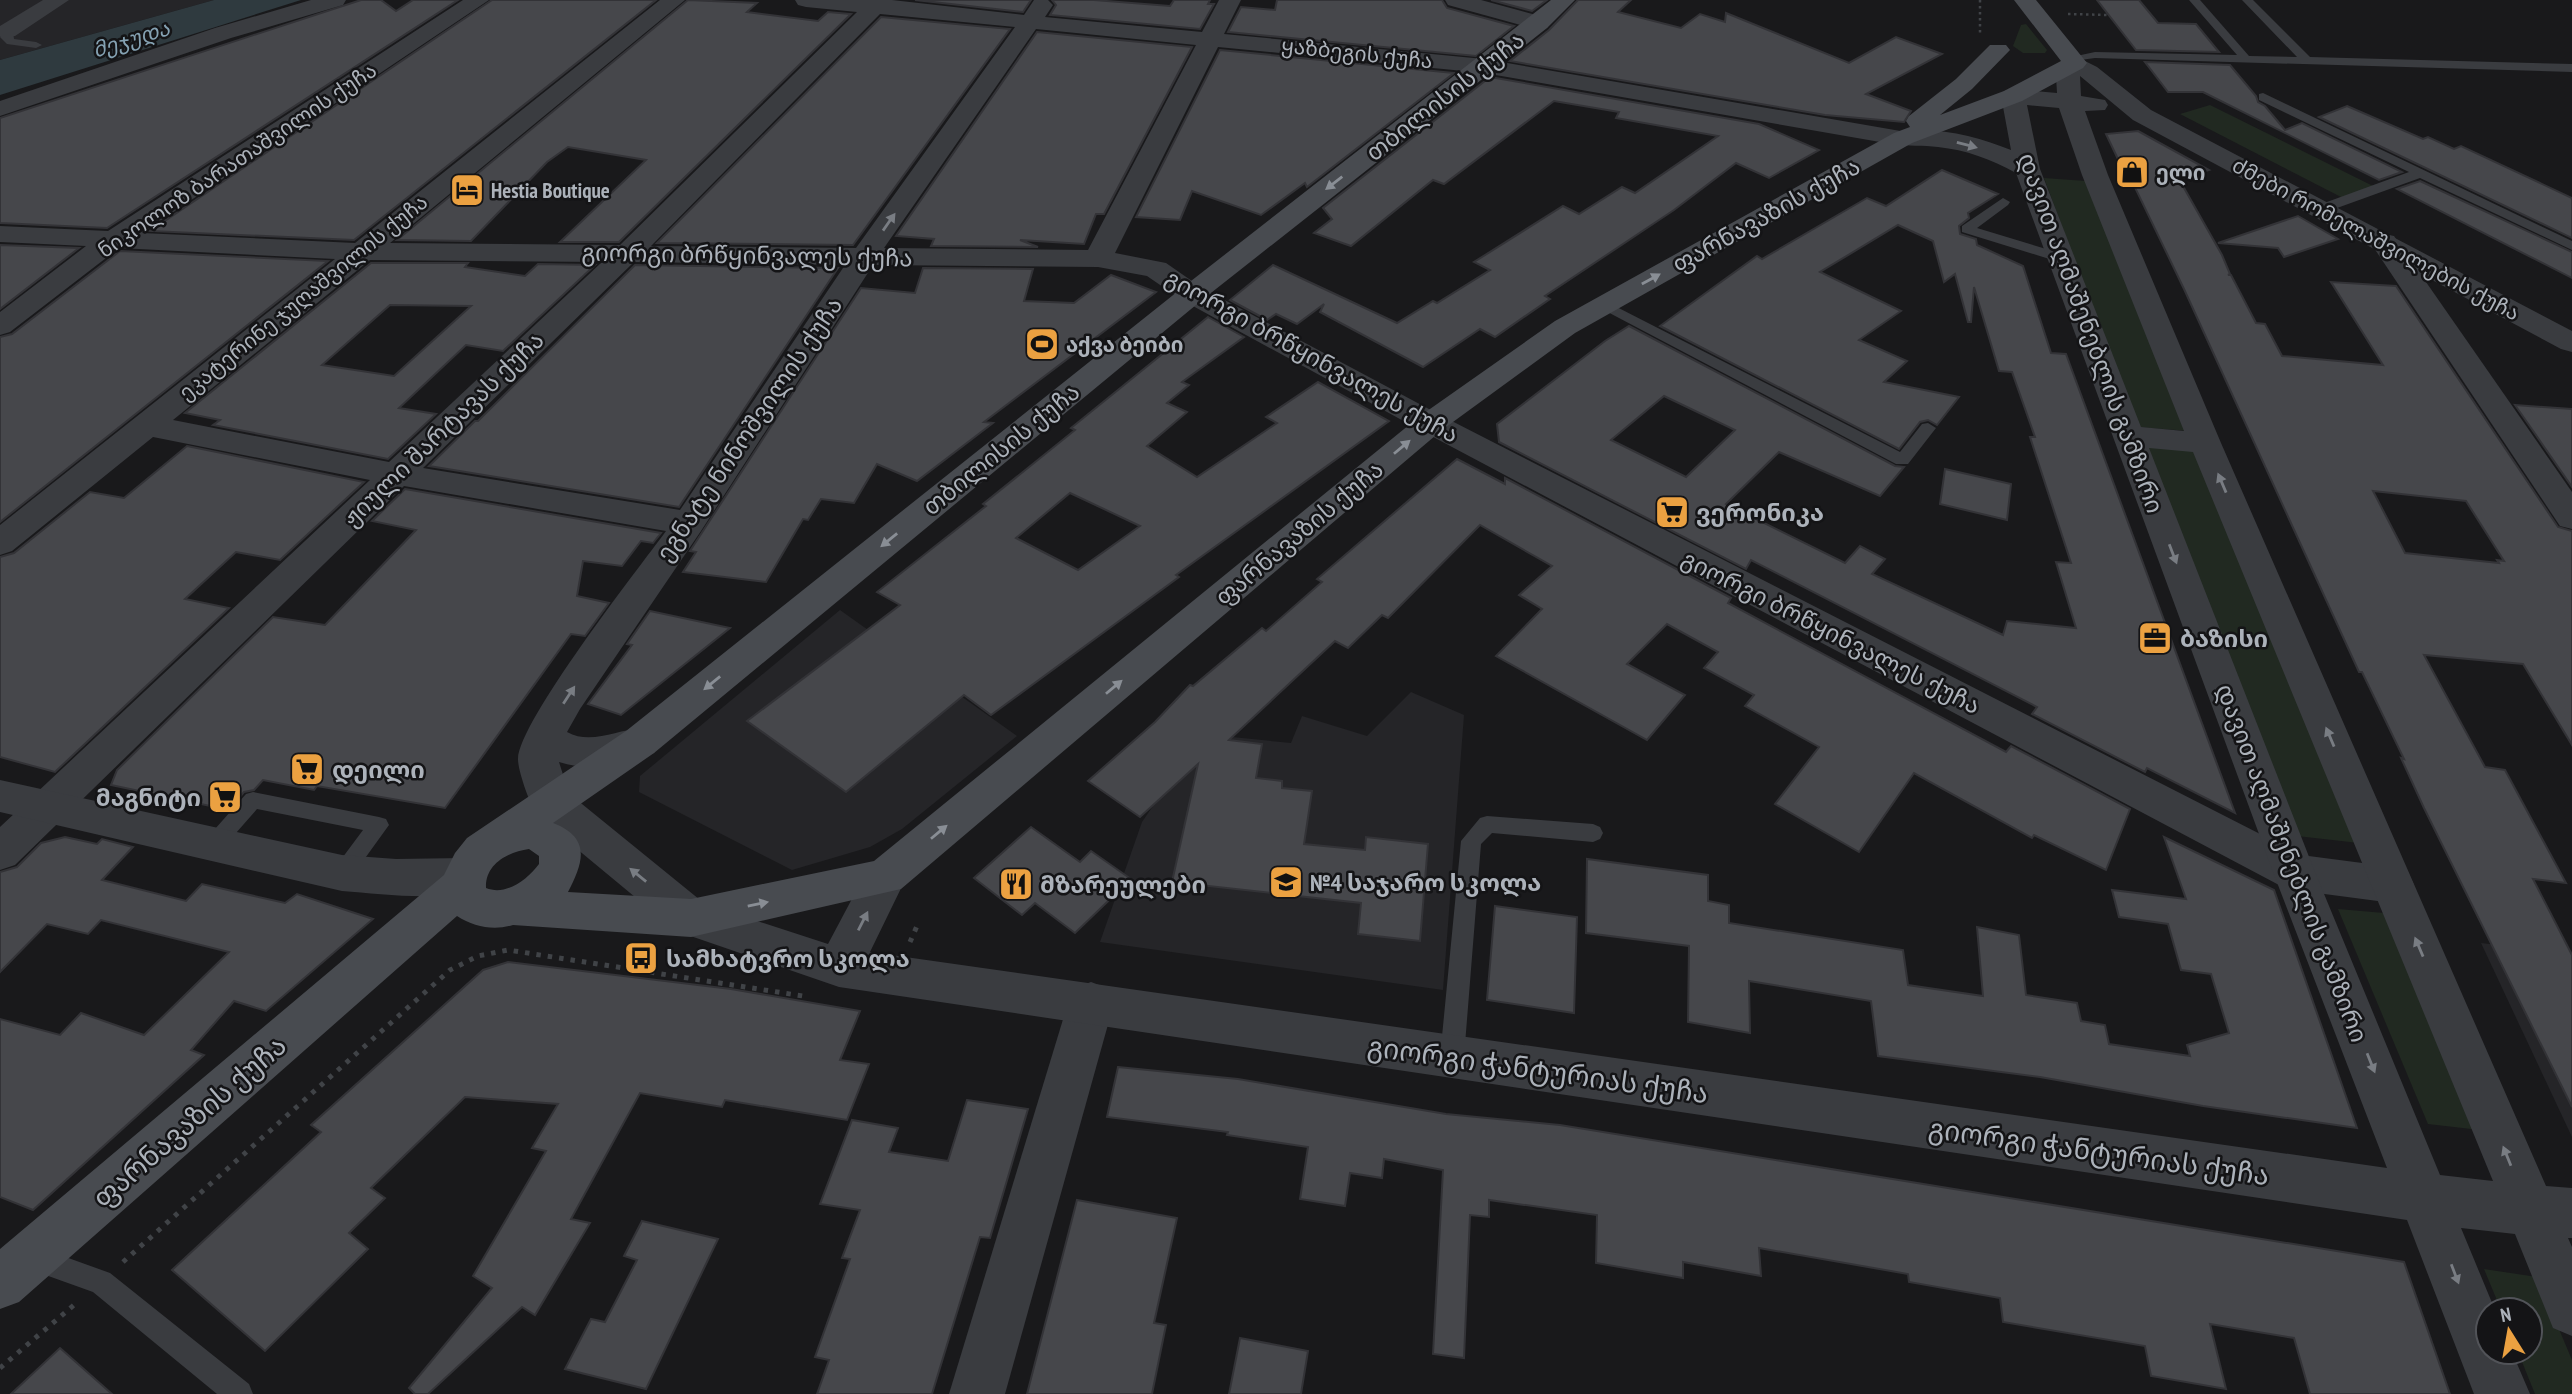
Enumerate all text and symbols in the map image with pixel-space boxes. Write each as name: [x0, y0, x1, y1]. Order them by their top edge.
water label: მეჯუდა: [89, 14, 173, 63]
street label: თბილისის ქუჩა: [1359, 24, 1531, 168]
street label: ყაზბეგის ქუჩა: [1280, 32, 1434, 74]
street label: ნიკოლოზ ბარათაშვილის ქუჩა: [92, 56, 382, 264]
one-way arrow: [1956, 140, 1978, 151]
street label: დავით აღმაშენებლის გამზირი: [2011, 149, 2171, 517]
street label: ფარნავაზის ქუჩა: [1667, 150, 1865, 280]
street label: ძმები რომელაშვილების ქუჩა: [2228, 152, 2524, 326]
shop icon: ელი: [2113, 153, 2151, 191]
place label: ელი: [2156, 159, 2206, 186]
hotel icon: Hestia Boutique: [448, 171, 486, 209]
one-way arrow: [1325, 176, 1343, 190]
place label: Hestia Boutique: [491, 177, 610, 204]
street label: ეკატერინე ჯუღაშვილის ქუჩა: [173, 188, 433, 406]
one-way arrow: [881, 213, 895, 231]
street label: გიორგი ბრწყინვალეს ქუჩა: [581, 237, 913, 273]
street label: გიორგი ბრწყინვალეს ქუჩა: [1160, 262, 1464, 450]
one-way arrow: [1641, 273, 1660, 285]
street label: ეგნატე ნინოშვილის ქუჩა: [649, 291, 849, 567]
street label: ჟიული შარტავას ქუჩა: [336, 325, 550, 533]
sports icon: აქვა ბეიბი: [1023, 325, 1061, 363]
place label: აქვა ბეიბი: [1066, 331, 1184, 358]
street label: თბილისის ქუჩა: [916, 376, 1086, 522]
one-way arrow: [1392, 440, 1410, 455]
street label: ფარნავაზის ქუჩა: [1209, 454, 1389, 612]
one-way arrow: [2216, 472, 2227, 493]
supermarket icon: ვერონიკა: [1653, 493, 1691, 531]
place label: ვერონიკა: [1696, 497, 1824, 528]
one-way arrow: [880, 532, 897, 547]
street label: გიორგი ბრწყინვალეს ქუჩა: [1676, 543, 1986, 721]
one-way arrow: [2167, 544, 2178, 565]
office icon: ბაზისი: [2136, 619, 2174, 657]
place label: ბაზისი: [2180, 623, 2268, 654]
one-way arrow: [704, 676, 722, 691]
street label: დავით აღმაშენებლის გამზირი: [2209, 679, 2375, 1047]
one-way arrow: [1105, 680, 1122, 695]
one-way arrow: [563, 685, 576, 705]
one-way arrow: [2324, 727, 2335, 748]
supermarket icon: დეილი: [288, 750, 326, 788]
place label: დეილი: [332, 754, 425, 785]
supermarket icon: მაგნიტი: [206, 778, 244, 816]
place label: მაგნიტი: [96, 782, 201, 813]
one-way arrow: [929, 825, 947, 840]
school or university icon: №4 საჯარო სკოლა: [1267, 863, 1305, 901]
restaurant icon: მზარეულები: [997, 865, 1035, 903]
place label: №4 საჯარო სკოლა: [1310, 867, 1541, 898]
one-way arrow: [629, 868, 646, 883]
place label: მზარეულები: [1040, 869, 1206, 900]
one-way arrow: [747, 898, 769, 909]
one-way arrow: [856, 911, 868, 931]
one-way arrow: [2413, 936, 2424, 957]
bus stop icon: სამხატვრო სკოლა: [622, 939, 660, 977]
place label: სამხატვრო სკოლა: [666, 943, 910, 974]
street label: ფარნავაზის ქუჩა: [84, 1027, 294, 1215]
street label: გიორგი ჭანტურიას ქუჩა: [1365, 1027, 1711, 1111]
one-way arrow: [2365, 1052, 2376, 1073]
street label: გიორგი ჭანტურიას ქუჩა: [1926, 1109, 2272, 1193]
one-way arrow: [2502, 1146, 2513, 1167]
one-way arrow: [2450, 1264, 2461, 1285]
north arrow: [2474, 1296, 2544, 1366]
text: N: [2498, 1302, 2513, 1327]

